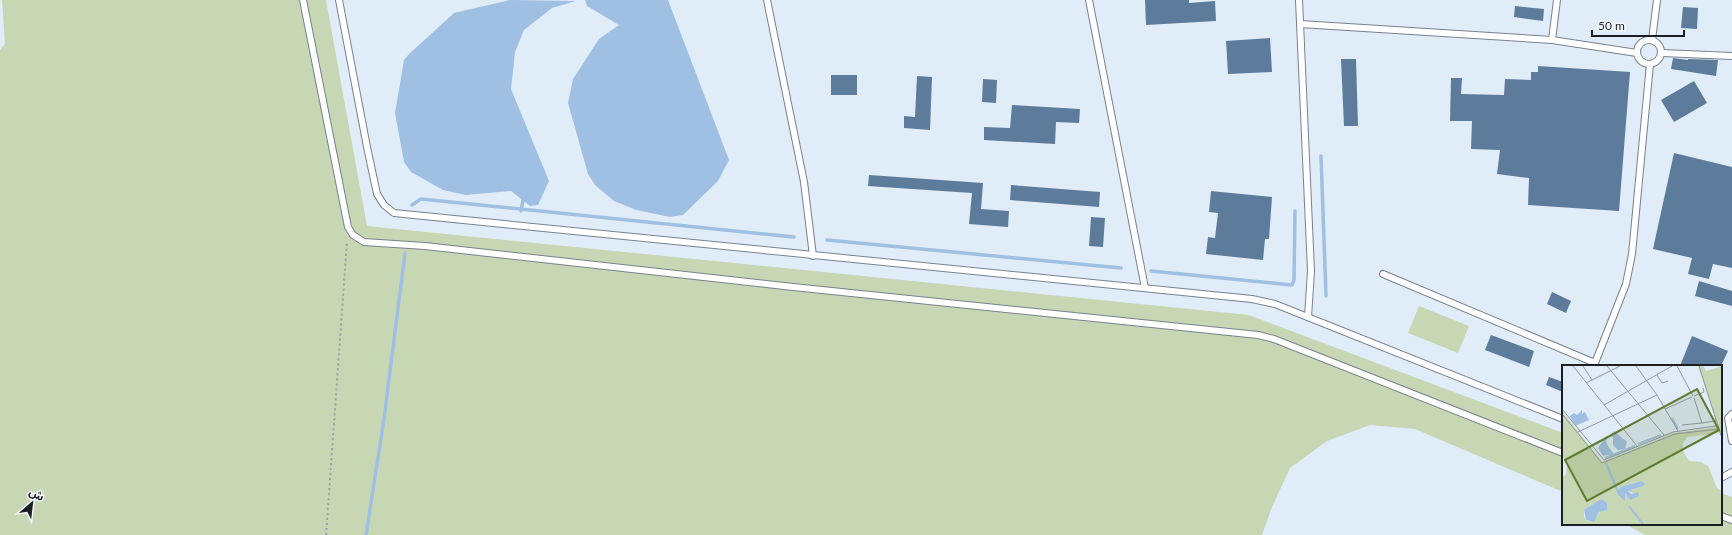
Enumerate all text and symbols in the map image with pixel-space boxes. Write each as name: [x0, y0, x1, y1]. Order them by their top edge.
scale bar: [1592, 12, 1684, 38]
text: 50 m: [1598, 18, 1625, 33]
inset map: [1562, 365, 1722, 525]
north arrow: [12, 483, 52, 523]
text: ش: [27, 484, 47, 504]

